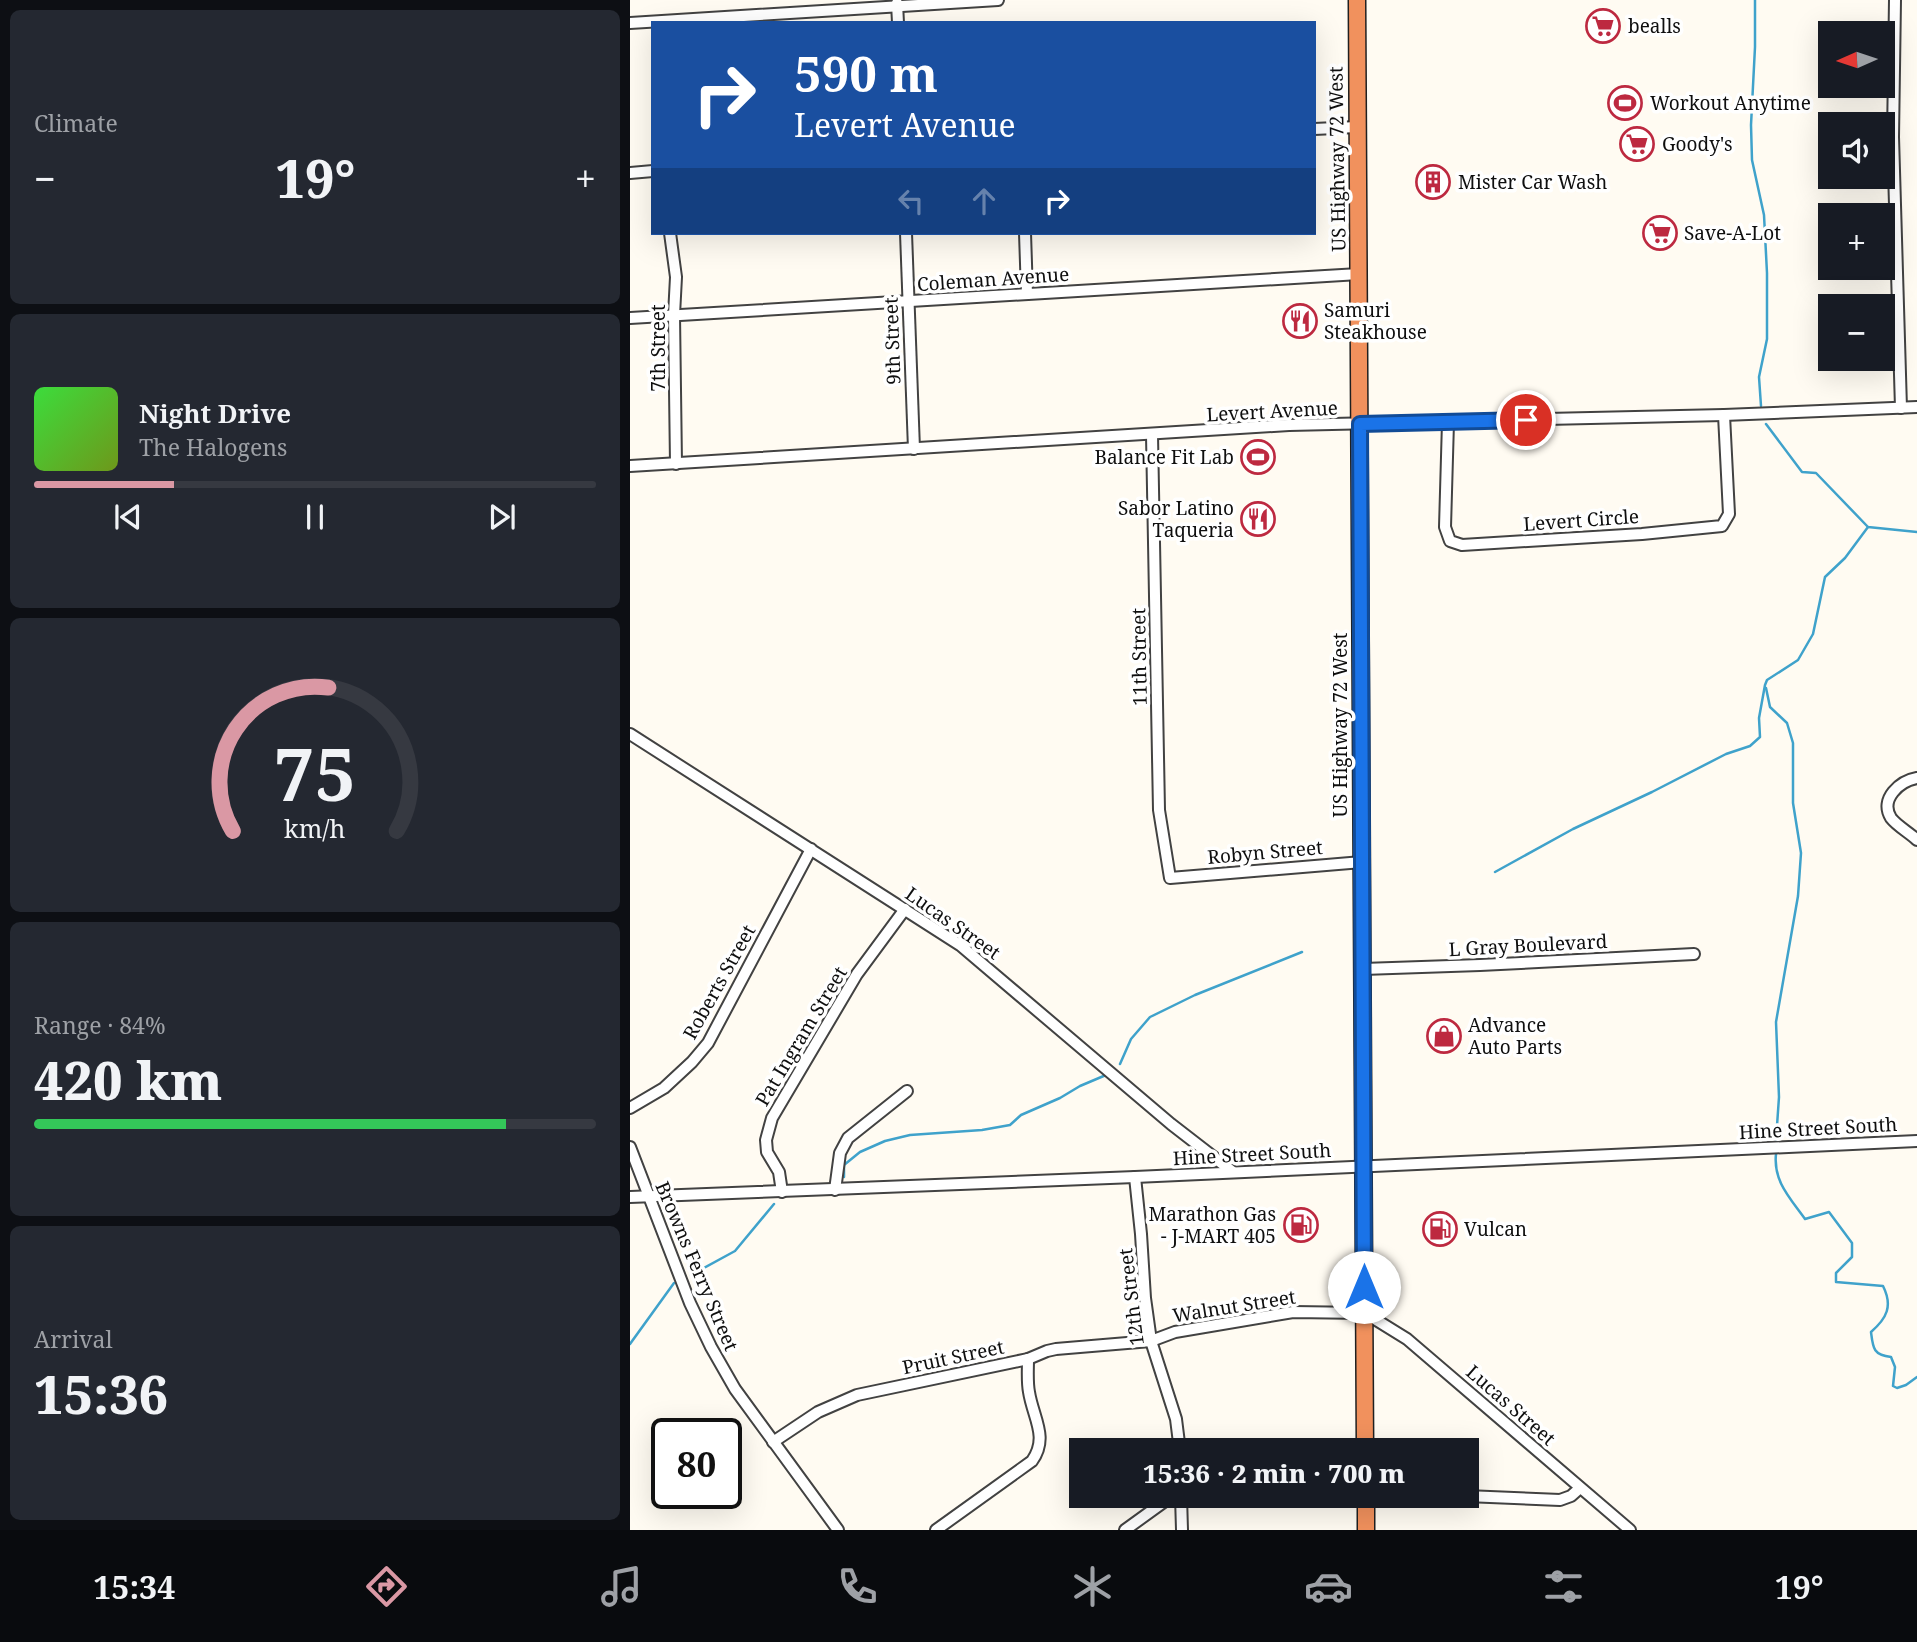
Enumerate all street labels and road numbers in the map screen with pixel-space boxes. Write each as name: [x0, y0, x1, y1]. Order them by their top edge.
street label: US Highway 72 West: [1322, 66, 1352, 252]
street label: Coleman Avenue: [916, 261, 1070, 297]
street label: 9th Street: [877, 297, 907, 385]
street label: 7th Street: [645, 304, 671, 392]
street label: Levert Avenue: [1206, 395, 1338, 427]
street label: Levert Circle: [1522, 503, 1640, 537]
street label: 11th Street: [1125, 608, 1153, 706]
street label: US Highway 72 West: [1327, 632, 1353, 818]
street label: Robyn Street: [1206, 834, 1324, 870]
street label: Lucas Street: [900, 881, 1006, 966]
street label: Roberts Street: [677, 920, 761, 1044]
street label: L Gray Boulevard: [1448, 928, 1608, 962]
street label: Pat Ingram Street: [749, 961, 853, 1111]
street label: Hine Street South: [1738, 1111, 1898, 1145]
street label: Hine Street South: [1172, 1137, 1332, 1171]
street label: Browns Ferry Street: [650, 1177, 745, 1355]
street label: 12th Street: [1112, 1247, 1150, 1347]
street label: Walnut Street: [1171, 1283, 1298, 1329]
street label: Pruit Street: [900, 1333, 1006, 1380]
street label: Lucas Street: [1461, 1359, 1561, 1451]

